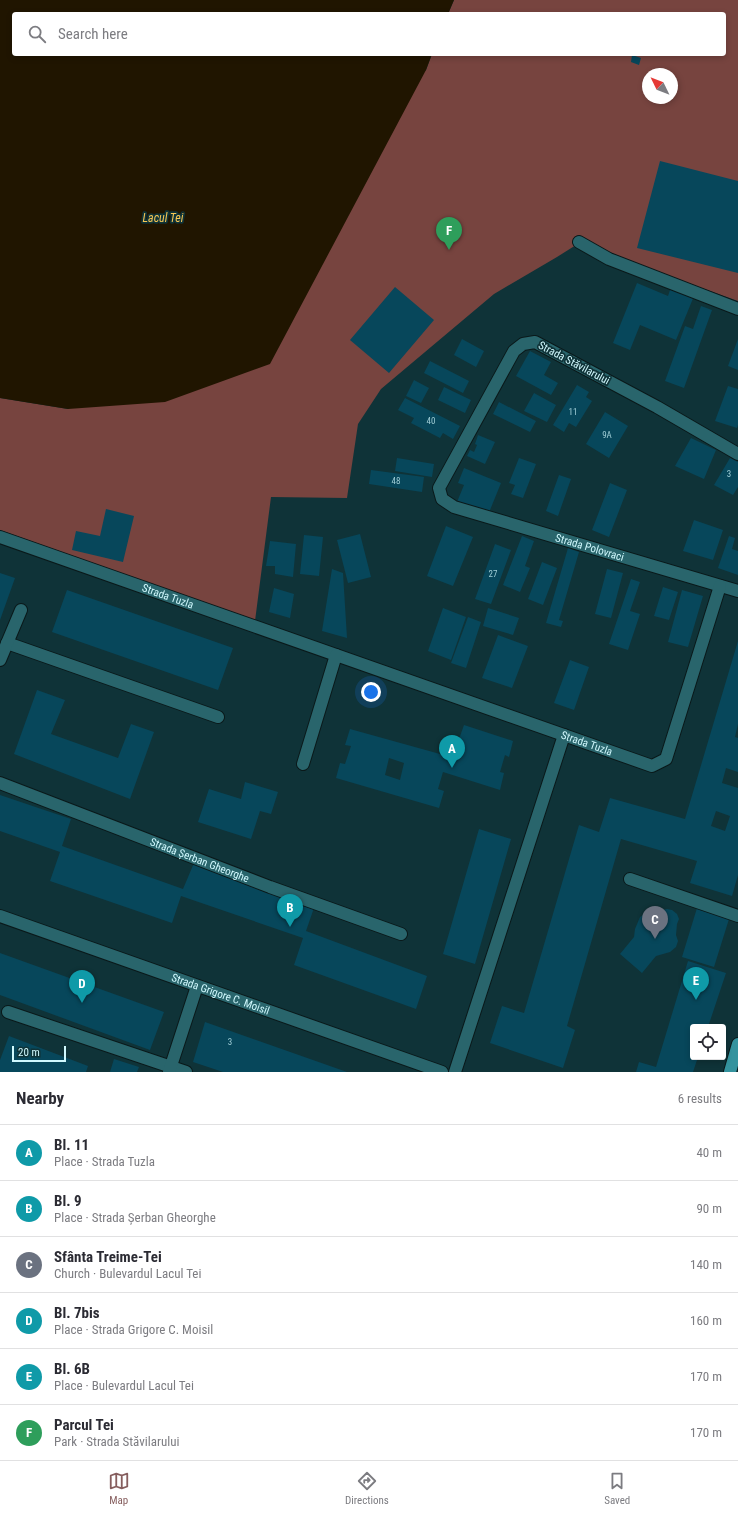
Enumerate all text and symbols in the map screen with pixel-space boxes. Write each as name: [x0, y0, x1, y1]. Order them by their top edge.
search box: [12, 12, 726, 56]
icon: search: [26, 23, 48, 45]
text: Search here: [58, 25, 128, 43]
north arrow: [642, 68, 678, 104]
water label: Lacul Tei: [143, 211, 184, 225]
pin: F: [436, 217, 462, 250]
street label: Strada Stăvilarului: [536, 339, 612, 387]
house number: 11: [569, 407, 577, 417]
house number: 40: [427, 416, 435, 426]
house number: 9A: [602, 430, 612, 440]
house number: 3: [727, 469, 731, 479]
house number: 48: [392, 476, 400, 486]
street label: Strada Polovraci: [554, 531, 626, 563]
house number: 27: [489, 569, 498, 579]
street label: Strada Tuzla: [140, 581, 195, 611]
your location: [361, 682, 381, 702]
street label: Strada Tuzla: [559, 728, 614, 758]
pin: A: [439, 735, 465, 768]
street label: Strada Șerban Gheorghe: [148, 835, 251, 885]
pin: B: [277, 894, 303, 927]
pin: C: [642, 906, 668, 939]
pin: E: [683, 967, 709, 1000]
pin: D: [69, 970, 95, 1003]
street label: Strada Grigore C. Moisil: [170, 971, 271, 1017]
map controls: [690, 1024, 726, 1060]
button: locate: [690, 1024, 726, 1060]
house number: 3: [228, 1037, 232, 1047]
scale bar: [12, 1044, 66, 1063]
text: 20 m: [18, 1046, 40, 1059]
text: Nearby: [16, 1088, 64, 1108]
text: 6 results: [678, 1091, 722, 1106]
text: Bl. 11: [54, 1136, 89, 1154]
text: A: [25, 1145, 33, 1160]
text: 40 m: [696, 1145, 722, 1160]
text: Place · Strada Tuzla: [54, 1154, 155, 1169]
text: Bl. 9: [54, 1192, 82, 1210]
text: B: [25, 1201, 33, 1216]
text: 90 m: [696, 1201, 722, 1216]
text: Place · Strada Șerban Gheorghe: [54, 1210, 216, 1225]
text: Sfânta Treime-Tei: [54, 1248, 162, 1266]
text: C: [25, 1257, 33, 1272]
text: 140 m: [690, 1257, 722, 1272]
text: Church · Bulevardul Lacul Tei: [54, 1266, 201, 1281]
text: Bl. 7bis: [54, 1304, 100, 1322]
text: D: [25, 1313, 33, 1328]
text: 160 m: [690, 1313, 722, 1328]
text: Place · Strada Grigore C. Moisil: [54, 1322, 213, 1337]
text: Bl. 6B: [54, 1360, 90, 1378]
text: E: [26, 1369, 32, 1384]
text: 170 m: [690, 1369, 722, 1384]
text: Place · Bulevardul Lacul Tei: [54, 1378, 194, 1393]
text: Parcul Tei: [54, 1416, 114, 1434]
text: F: [26, 1425, 32, 1440]
text: 170 m: [690, 1425, 722, 1440]
text: Park · Strada Stăvilarului: [54, 1434, 179, 1449]
tab: Map: [108, 1470, 130, 1507]
tab: Directions: [345, 1470, 389, 1507]
tab: Saved: [604, 1470, 630, 1507]

